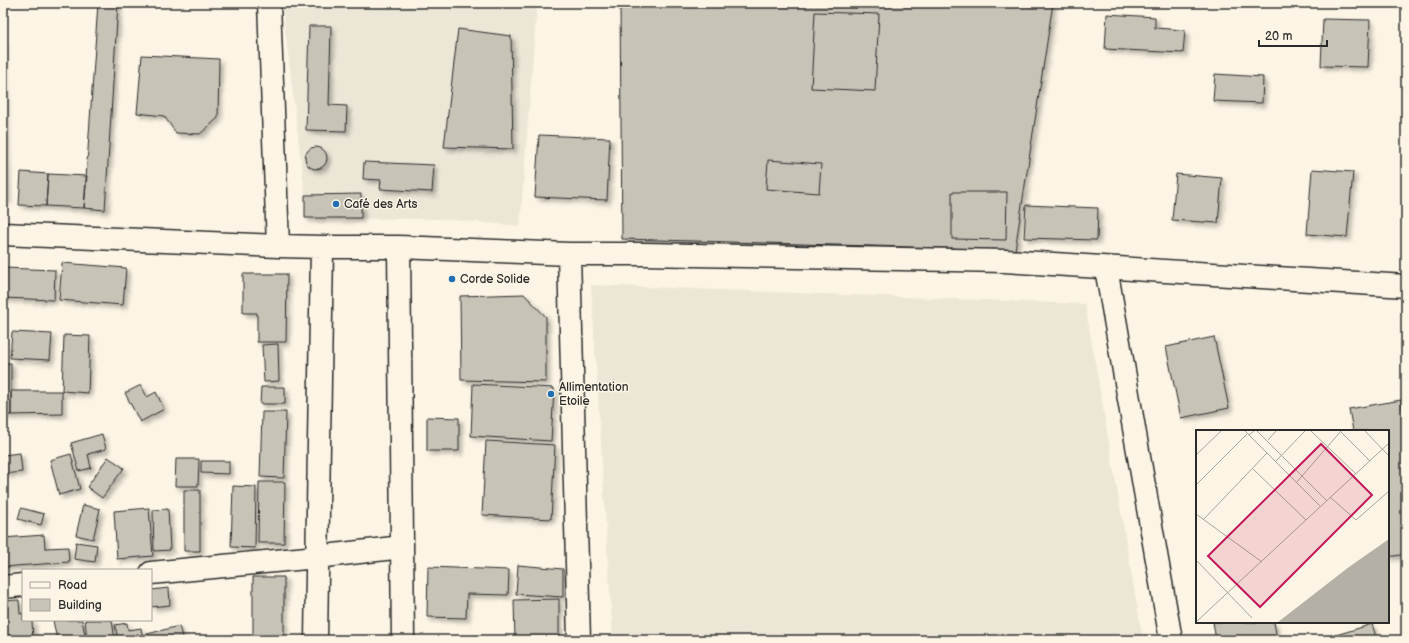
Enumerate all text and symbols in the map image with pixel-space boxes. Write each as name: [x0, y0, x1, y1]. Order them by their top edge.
scale bar: [1259, 22, 1327, 48]
text: 20 m: [1265, 29, 1292, 44]
place label: Café des Arts: [344, 197, 418, 212]
marker: Café des Arts: [331, 199, 341, 209]
place label: Corde Solide: [460, 272, 530, 287]
marker: Corde Solide: [447, 274, 457, 284]
place label: Allimentation Etoile: [559, 380, 629, 409]
marker: Allimentation Etoile: [546, 389, 556, 399]
inset map: [1196, 430, 1389, 623]
legend: [22, 569, 152, 621]
text: Road: [58, 578, 87, 593]
text: Building: [58, 598, 102, 613]

